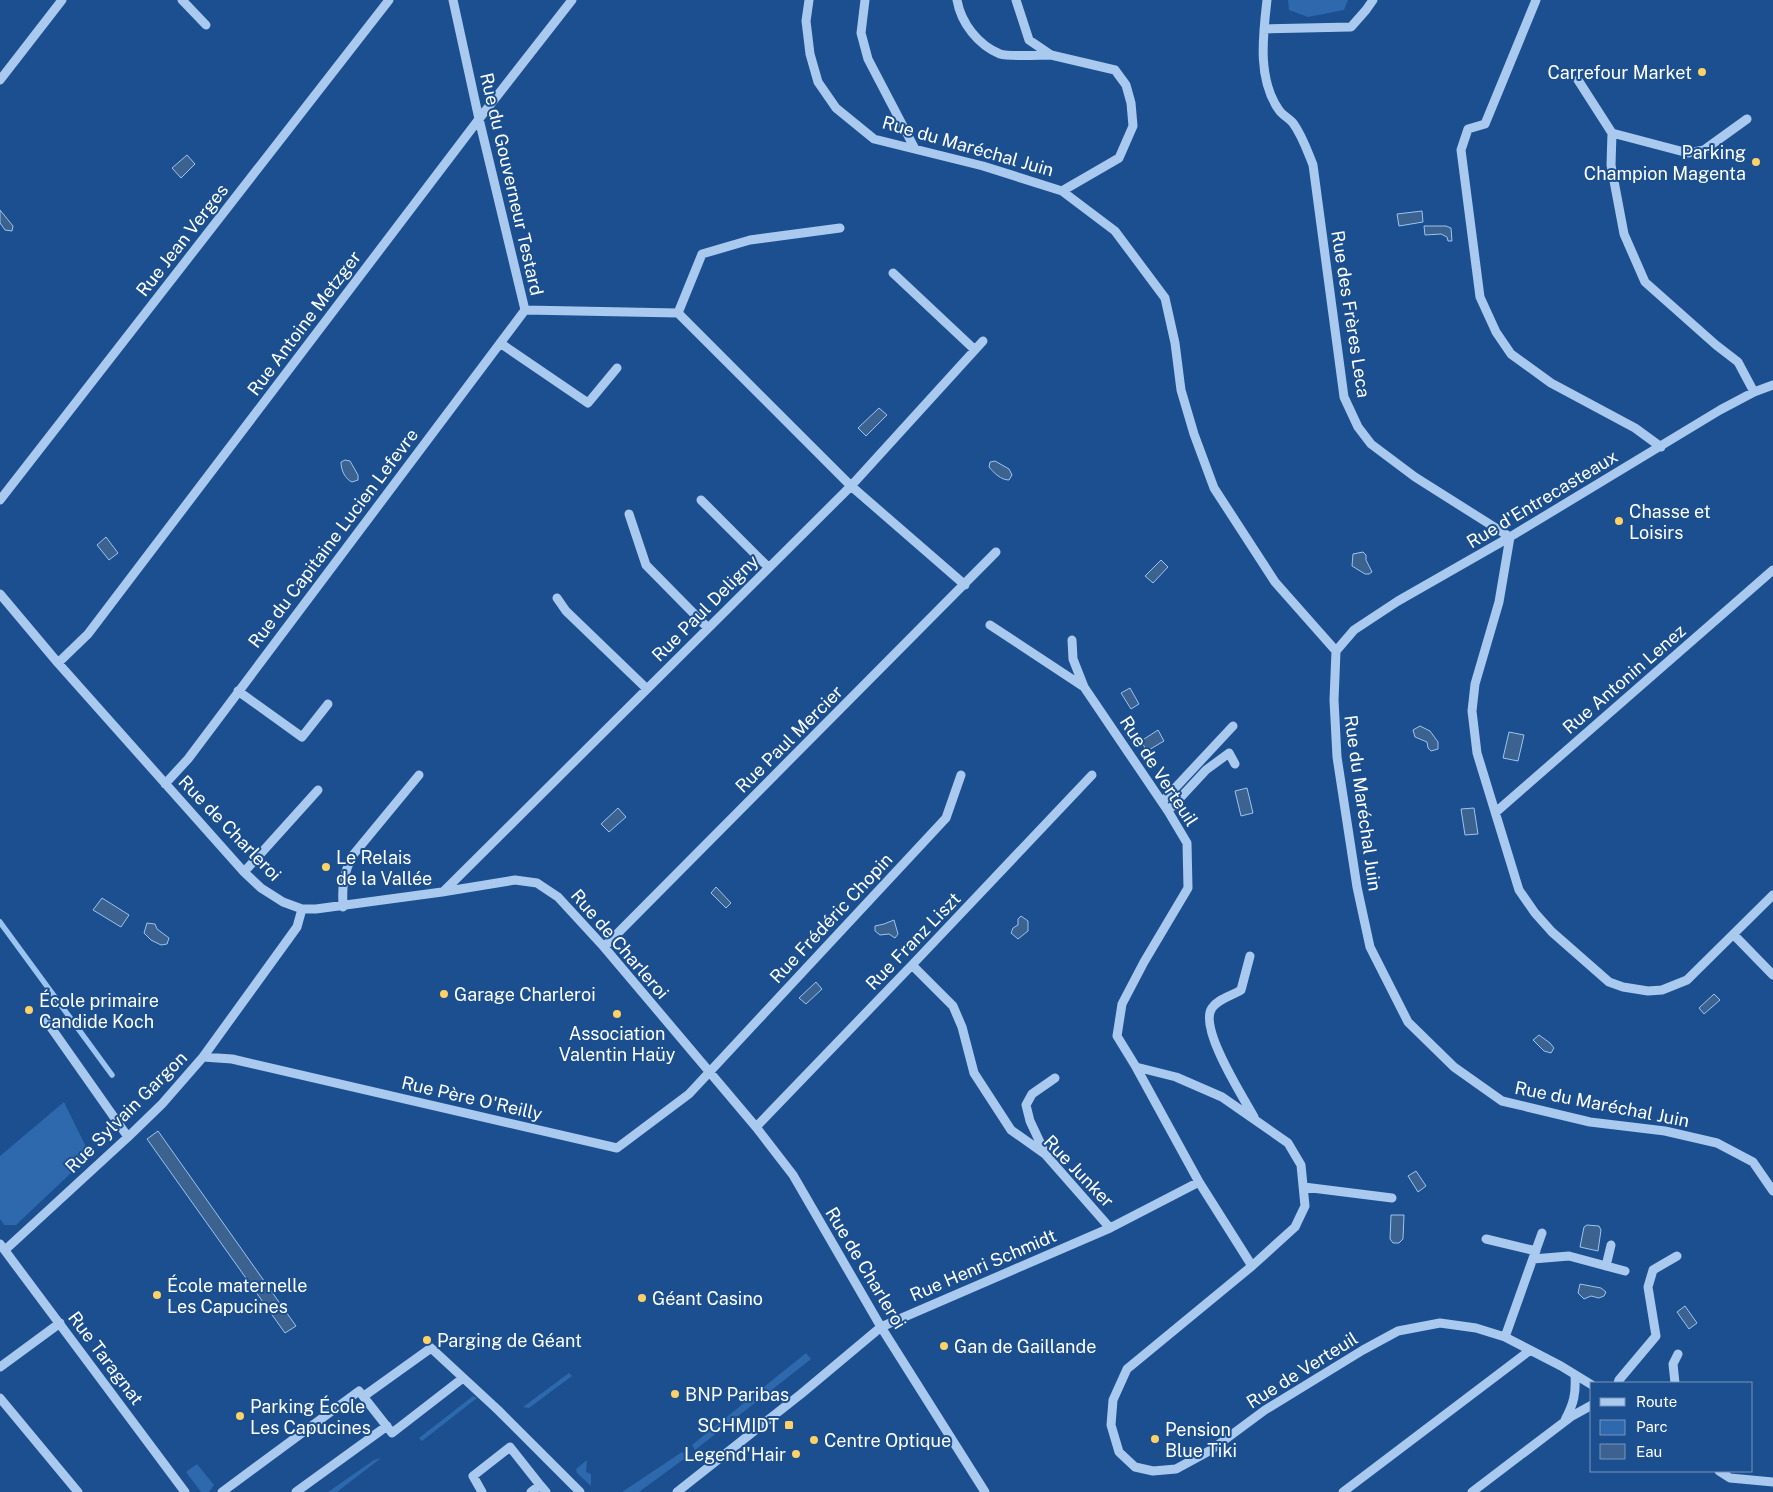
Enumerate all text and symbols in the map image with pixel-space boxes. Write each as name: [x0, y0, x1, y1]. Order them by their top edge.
place label: Carrefour Market: [1548, 62, 1692, 83]
marker: Carrefour Market: [1696, 66, 1708, 78]
street label: Rue du Gouverneur Testard: [476, 71, 548, 297]
street label: Rue du Maréchal Juin: [880, 111, 1056, 181]
place label: Parking Champion Magenta: [1584, 142, 1746, 184]
marker: Parking Champion Magenta: [1750, 156, 1762, 168]
street label: Rue Jean Verges: [132, 180, 232, 300]
street label: Rue des Frères Leca: [1327, 229, 1375, 399]
street label: Rue Antoine Metzger: [243, 247, 365, 399]
street label: Rue du Capitaine Lucien Lefevre: [244, 424, 422, 652]
street label: Rue d'Entrecasteaux: [1463, 446, 1621, 552]
place label: Chasse et Loisirs: [1629, 501, 1711, 543]
marker: Chasse et Loisirs: [1613, 515, 1625, 527]
street label: Rue Paul Deligny: [647, 550, 763, 666]
street label: Rue Antonin Lenez: [1558, 620, 1690, 738]
street label: Rue Paul Mercier: [731, 681, 847, 797]
street label: Rue de Verteuil: [1116, 712, 1202, 830]
street label: Rue du Maréchal Juin: [1340, 714, 1386, 892]
street label: Rue de Charleroi: [174, 771, 286, 885]
place label: Le Relais de la Vallée: [336, 847, 432, 889]
street label: Rue Frédéric Chopin: [765, 849, 897, 987]
marker: Le Relais de la Vallée: [320, 861, 332, 873]
street label: Rue de Charleroi: [567, 885, 673, 1003]
street label: Rue Franz Liszt: [861, 888, 965, 994]
place label: Garage Charleroi: [454, 984, 596, 1005]
marker: Garage Charleroi: [438, 988, 450, 1000]
place label: École primaire Candide Koch: [39, 989, 159, 1032]
marker: École primaire Candide Koch: [23, 1004, 35, 1016]
marker: Association Valentin Haüy: [611, 1008, 623, 1020]
place label: Association Valentin Haüy: [559, 1023, 676, 1065]
street label: Rue Sylvain Gargon: [61, 1047, 191, 1177]
street label: Rue Père O'Reilly: [399, 1072, 545, 1125]
street label: Rue du Maréchal Juin: [1513, 1077, 1691, 1131]
street label: Rue Junker: [1040, 1131, 1118, 1211]
street label: Rue de Charleroi: [821, 1203, 911, 1333]
street label: Rue Henri Schmidt: [907, 1225, 1059, 1305]
place label: École maternelle Les Capucines: [167, 1274, 307, 1317]
place label: Géant Casino: [652, 1288, 763, 1309]
marker: École maternelle Les Capucines: [151, 1289, 163, 1301]
marker: Géant Casino: [636, 1292, 648, 1304]
street label: Rue Taragnat: [64, 1307, 148, 1409]
street label: Rue de Verteuil: [1242, 1327, 1362, 1413]
place label: Parging de Géant: [437, 1330, 582, 1351]
marker: Parging de Géant: [421, 1334, 433, 1346]
place label: Gan de Gaillande: [954, 1336, 1096, 1357]
marker: Gan de Gaillande: [938, 1340, 950, 1352]
legend: [1590, 1382, 1753, 1472]
place label: BNP Paribas: [685, 1384, 789, 1405]
marker: BNP Paribas: [669, 1388, 681, 1400]
text: Route: [1636, 1393, 1677, 1410]
place label: Parking École Les Capucines: [250, 1395, 371, 1438]
marker: Parking École Les Capucines: [234, 1410, 246, 1422]
place label: SCHMIDT: [697, 1415, 779, 1436]
text: Parc: [1636, 1418, 1668, 1435]
marker: SCHMIDT: [783, 1419, 795, 1431]
place label: Pension Blue Tiki: [1165, 1419, 1237, 1461]
place label: Centre Optique: [824, 1430, 951, 1451]
marker: Pension Blue Tiki: [1149, 1433, 1161, 1445]
marker: Centre Optique: [808, 1434, 820, 1446]
text: Eau: [1636, 1443, 1662, 1460]
place label: Legend'Hair: [684, 1444, 786, 1465]
marker: Legend'Hair: [790, 1448, 802, 1460]

